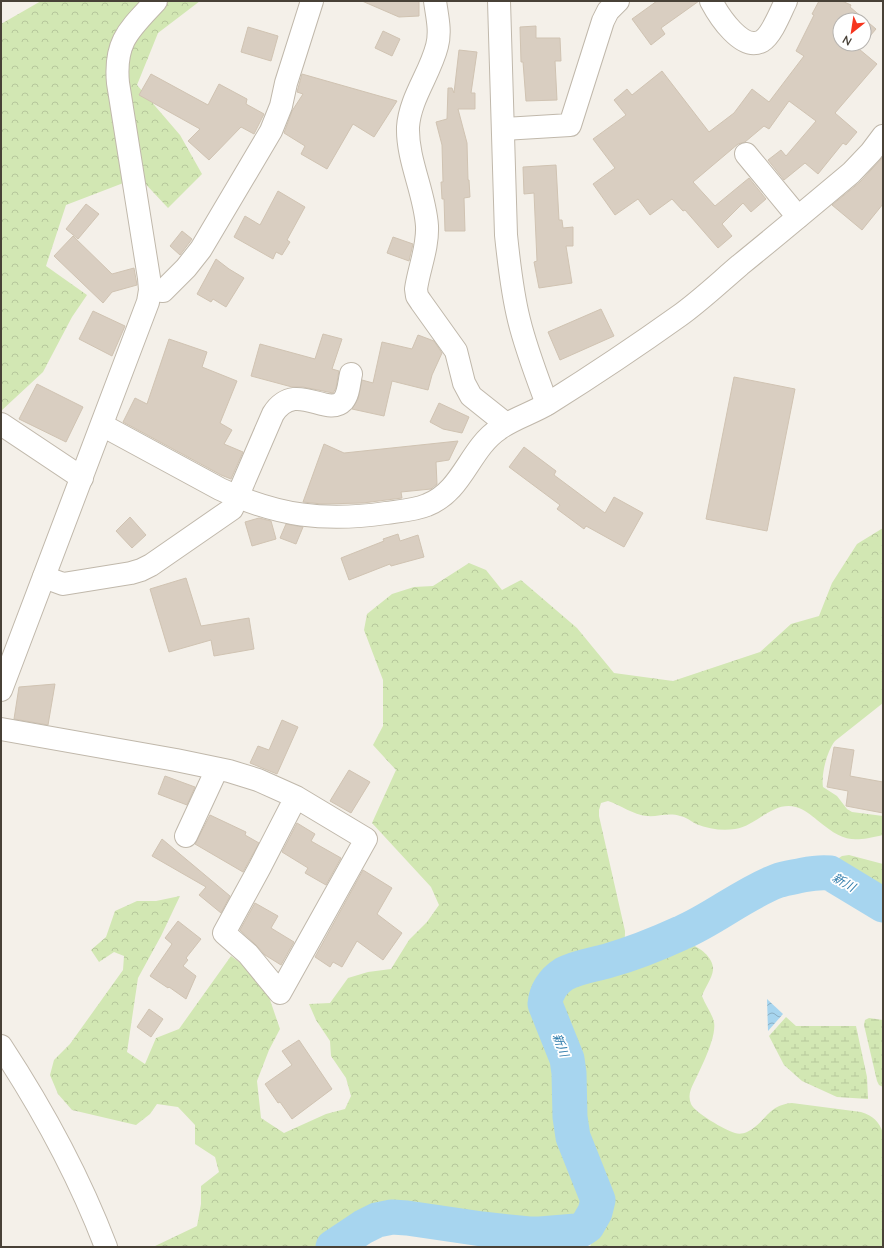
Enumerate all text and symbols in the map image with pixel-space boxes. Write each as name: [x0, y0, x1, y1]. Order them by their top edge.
north arrow: [832, 12, 872, 52]
text: N: [840, 33, 854, 49]
water label: 新川: [830, 870, 860, 895]
water label: 新川: [550, 1031, 573, 1061]

